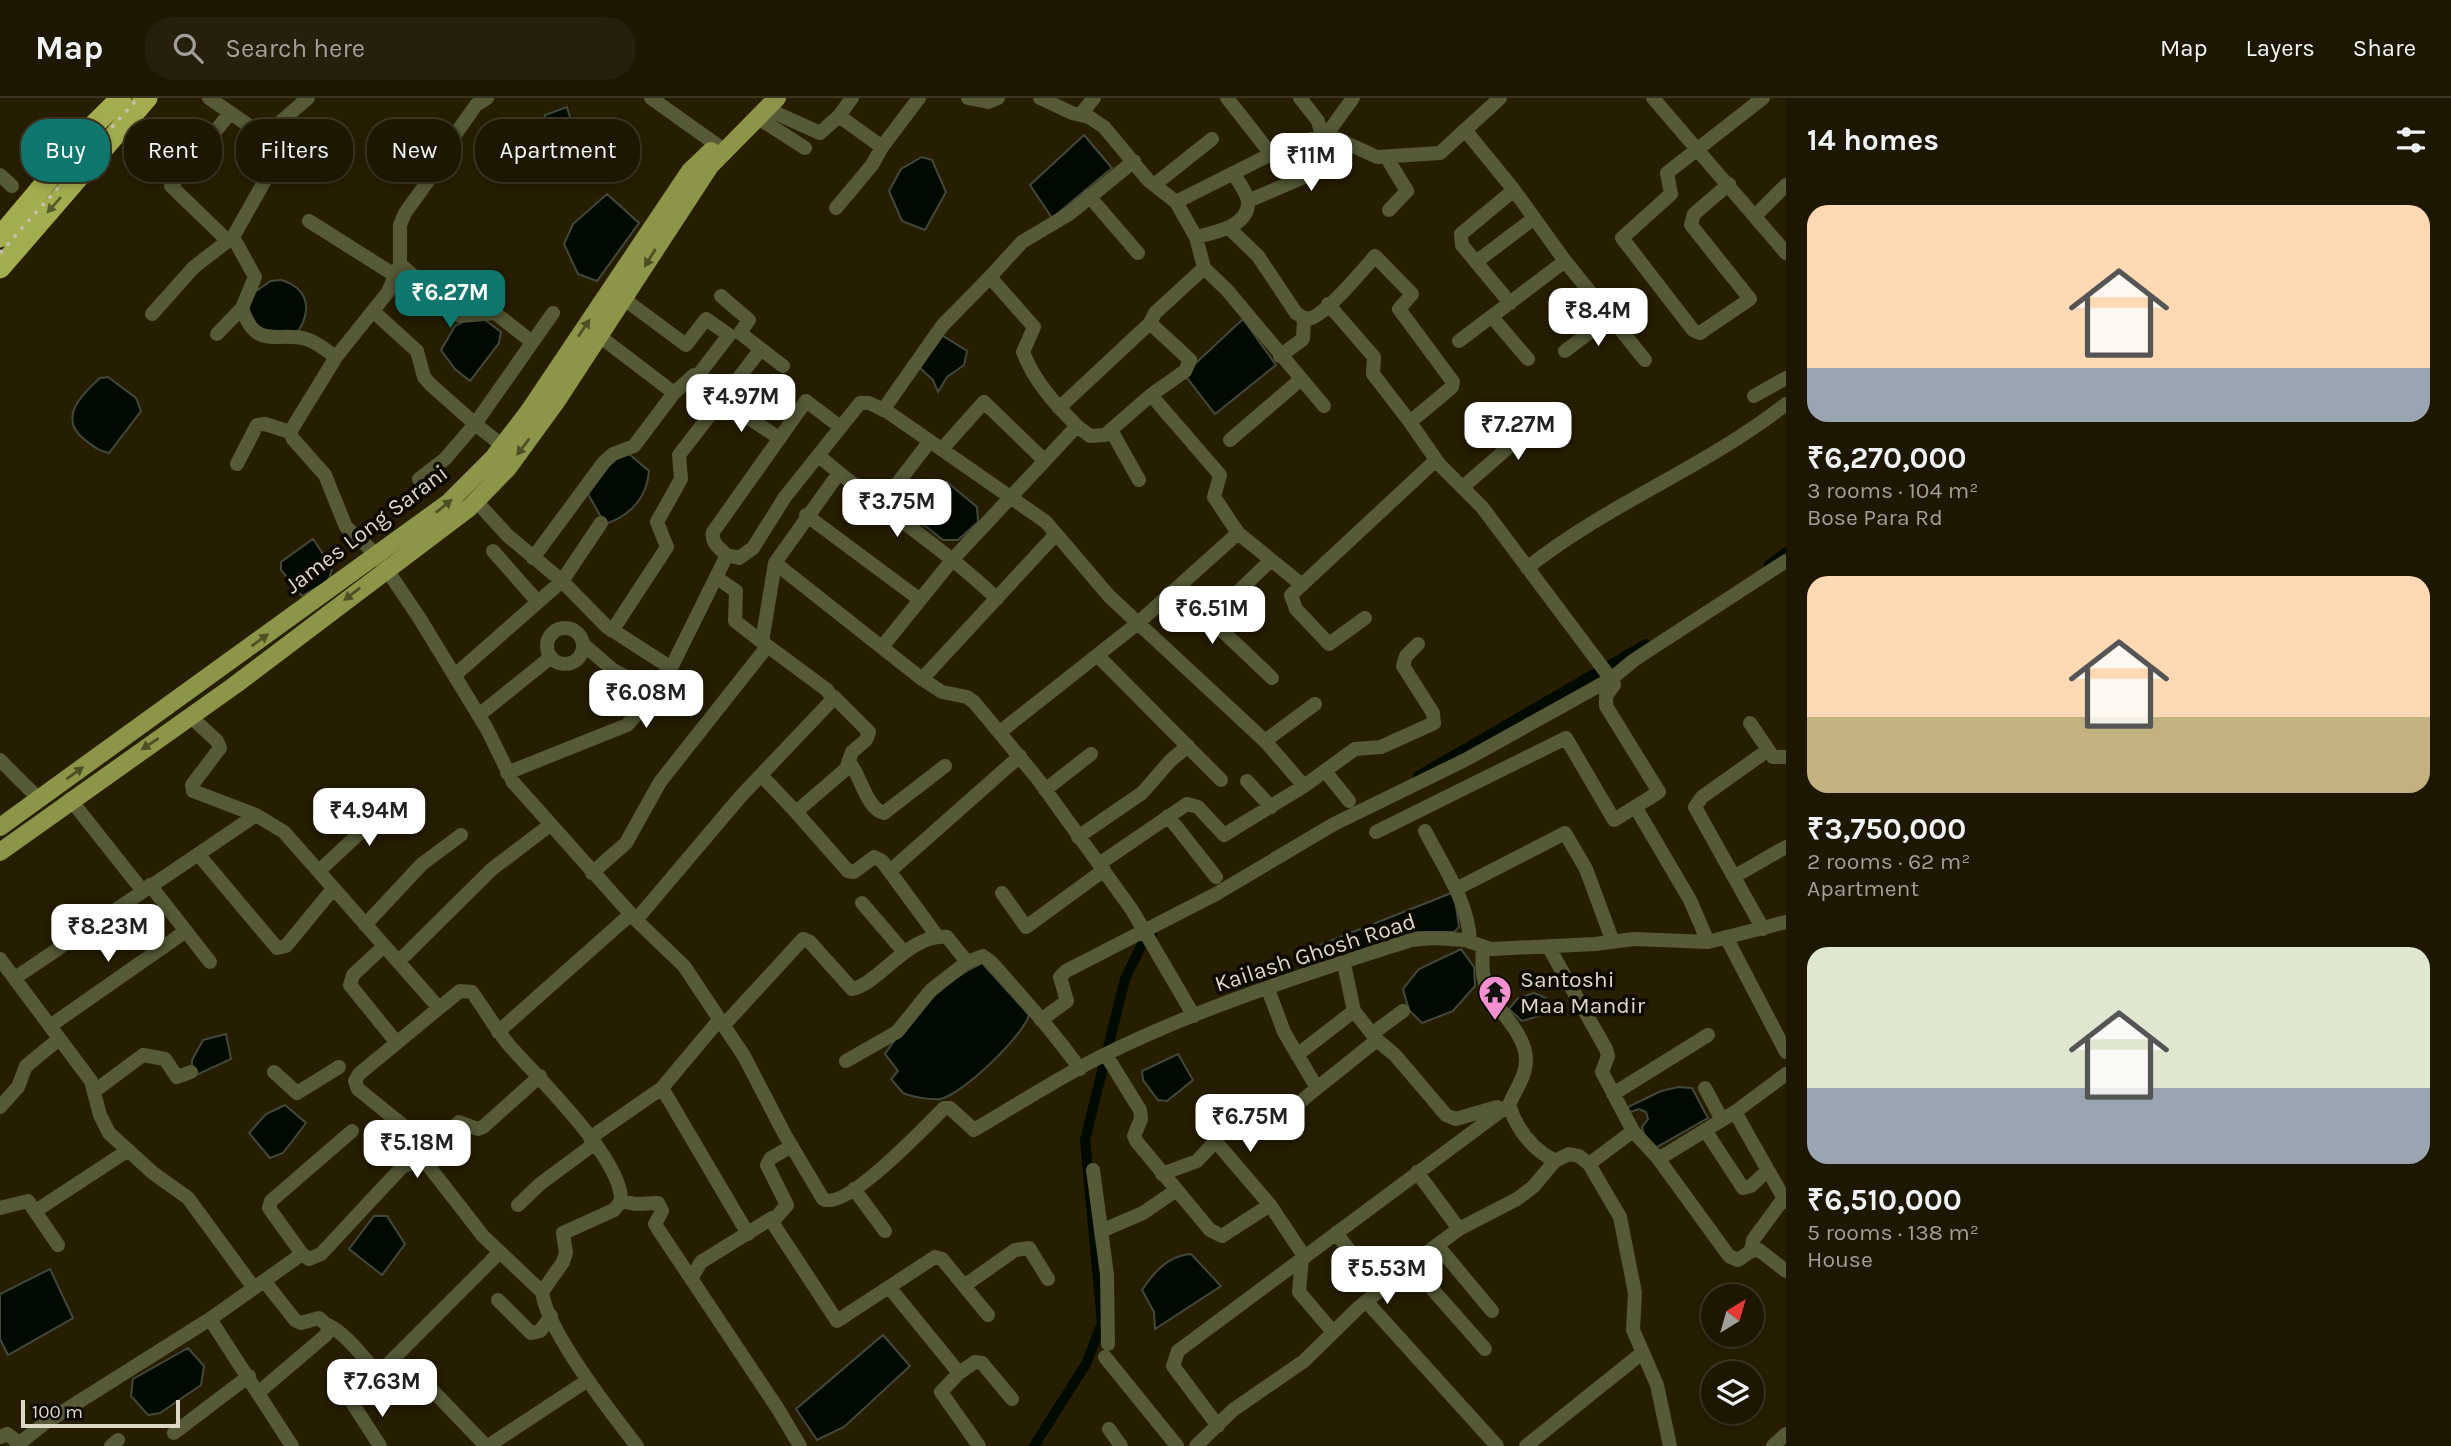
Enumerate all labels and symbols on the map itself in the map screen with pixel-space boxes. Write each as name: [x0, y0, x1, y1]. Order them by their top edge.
pin: ₹11M: [1270, 134, 1352, 193]
one-way arrow: [47, 196, 62, 213]
one-way arrow: [644, 249, 657, 268]
pin: ₹6.27M: [393, 271, 507, 330]
pin: ₹8.4M: [1549, 288, 1647, 348]
one-way arrow: [578, 319, 591, 338]
pin: ₹4.97M: [684, 374, 798, 434]
pin: ₹7.27M: [1461, 402, 1575, 462]
one-way arrow: [517, 438, 531, 456]
street label: James Long Sarani: [280, 459, 453, 599]
pin: ₹3.75M: [840, 480, 954, 539]
one-way arrow: [435, 499, 452, 514]
one-way arrow: [344, 587, 362, 602]
pin: ₹6.51M: [1155, 587, 1269, 646]
one-way arrow: [251, 633, 269, 647]
pin: ₹6.08M: [589, 670, 703, 730]
one-way arrow: [141, 737, 159, 751]
one-way arrow: [66, 766, 84, 780]
pin: ₹4.94M: [312, 788, 426, 848]
pin: ₹8.23M: [51, 904, 165, 964]
street label: Kailash Ghosh Road: [1211, 907, 1419, 998]
place label: Santoshi Maa Mandir: [1520, 966, 1646, 1019]
temple icon: Santoshi Maa Mandir: [1476, 973, 1514, 1022]
pin: ₹6.75M: [1193, 1094, 1307, 1154]
pin: ₹5.18M: [360, 1121, 474, 1180]
pin: ₹5.53M: [1330, 1246, 1444, 1306]
north arrow: [1701, 1284, 1764, 1348]
pin: ₹7.63M: [325, 1360, 439, 1419]
scale bar: [21, 1397, 180, 1429]

